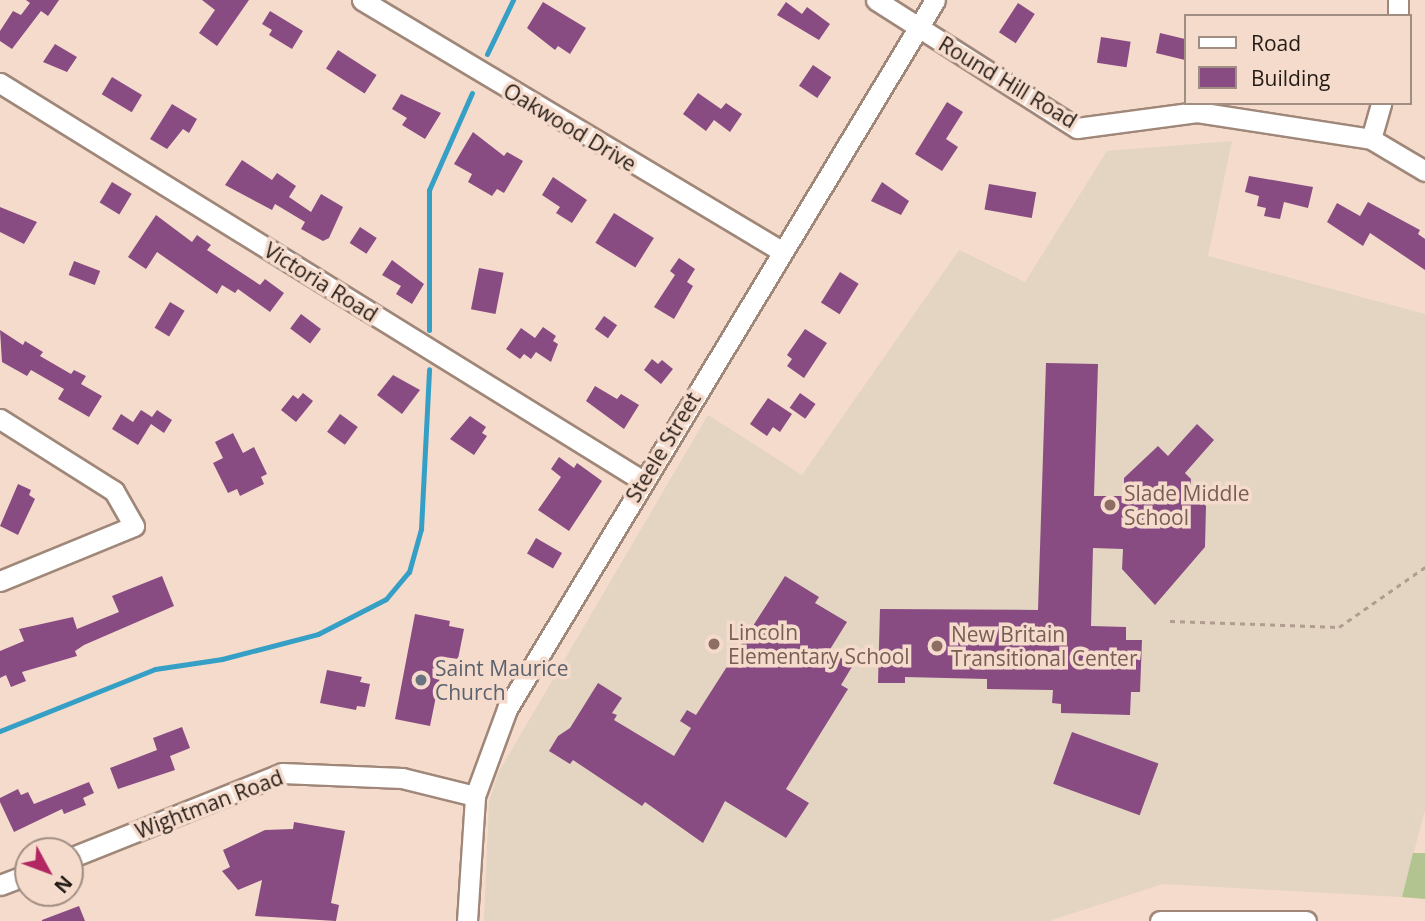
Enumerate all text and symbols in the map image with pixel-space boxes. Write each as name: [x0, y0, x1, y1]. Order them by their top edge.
legend: [1184, 14, 1411, 105]
text: Road: [1251, 29, 1301, 57]
street label: Round Hill Road: [934, 31, 1082, 133]
text: Building: [1251, 64, 1330, 92]
street label: Oakwood Drive: [499, 77, 641, 177]
street label: Victoria Road: [260, 237, 382, 327]
street label: Steele Street: [620, 387, 706, 507]
place label: Slade Middle School: [1124, 480, 1250, 530]
marker: Slade Middle School: [1102, 497, 1118, 513]
place label: Lincoln Elementary School: [728, 619, 910, 669]
place label: New Britain Transitional Center: [951, 621, 1137, 671]
marker: Lincoln Elementary School: [706, 636, 722, 652]
marker: New Britain Transitional Center: [929, 638, 945, 654]
place label: Saint Maurice Church: [435, 655, 568, 705]
marker: Saint Maurice Church: [413, 672, 429, 688]
street label: Wightman Road: [132, 764, 286, 844]
north arrow: [14, 837, 84, 907]
text: N: [48, 870, 78, 899]

